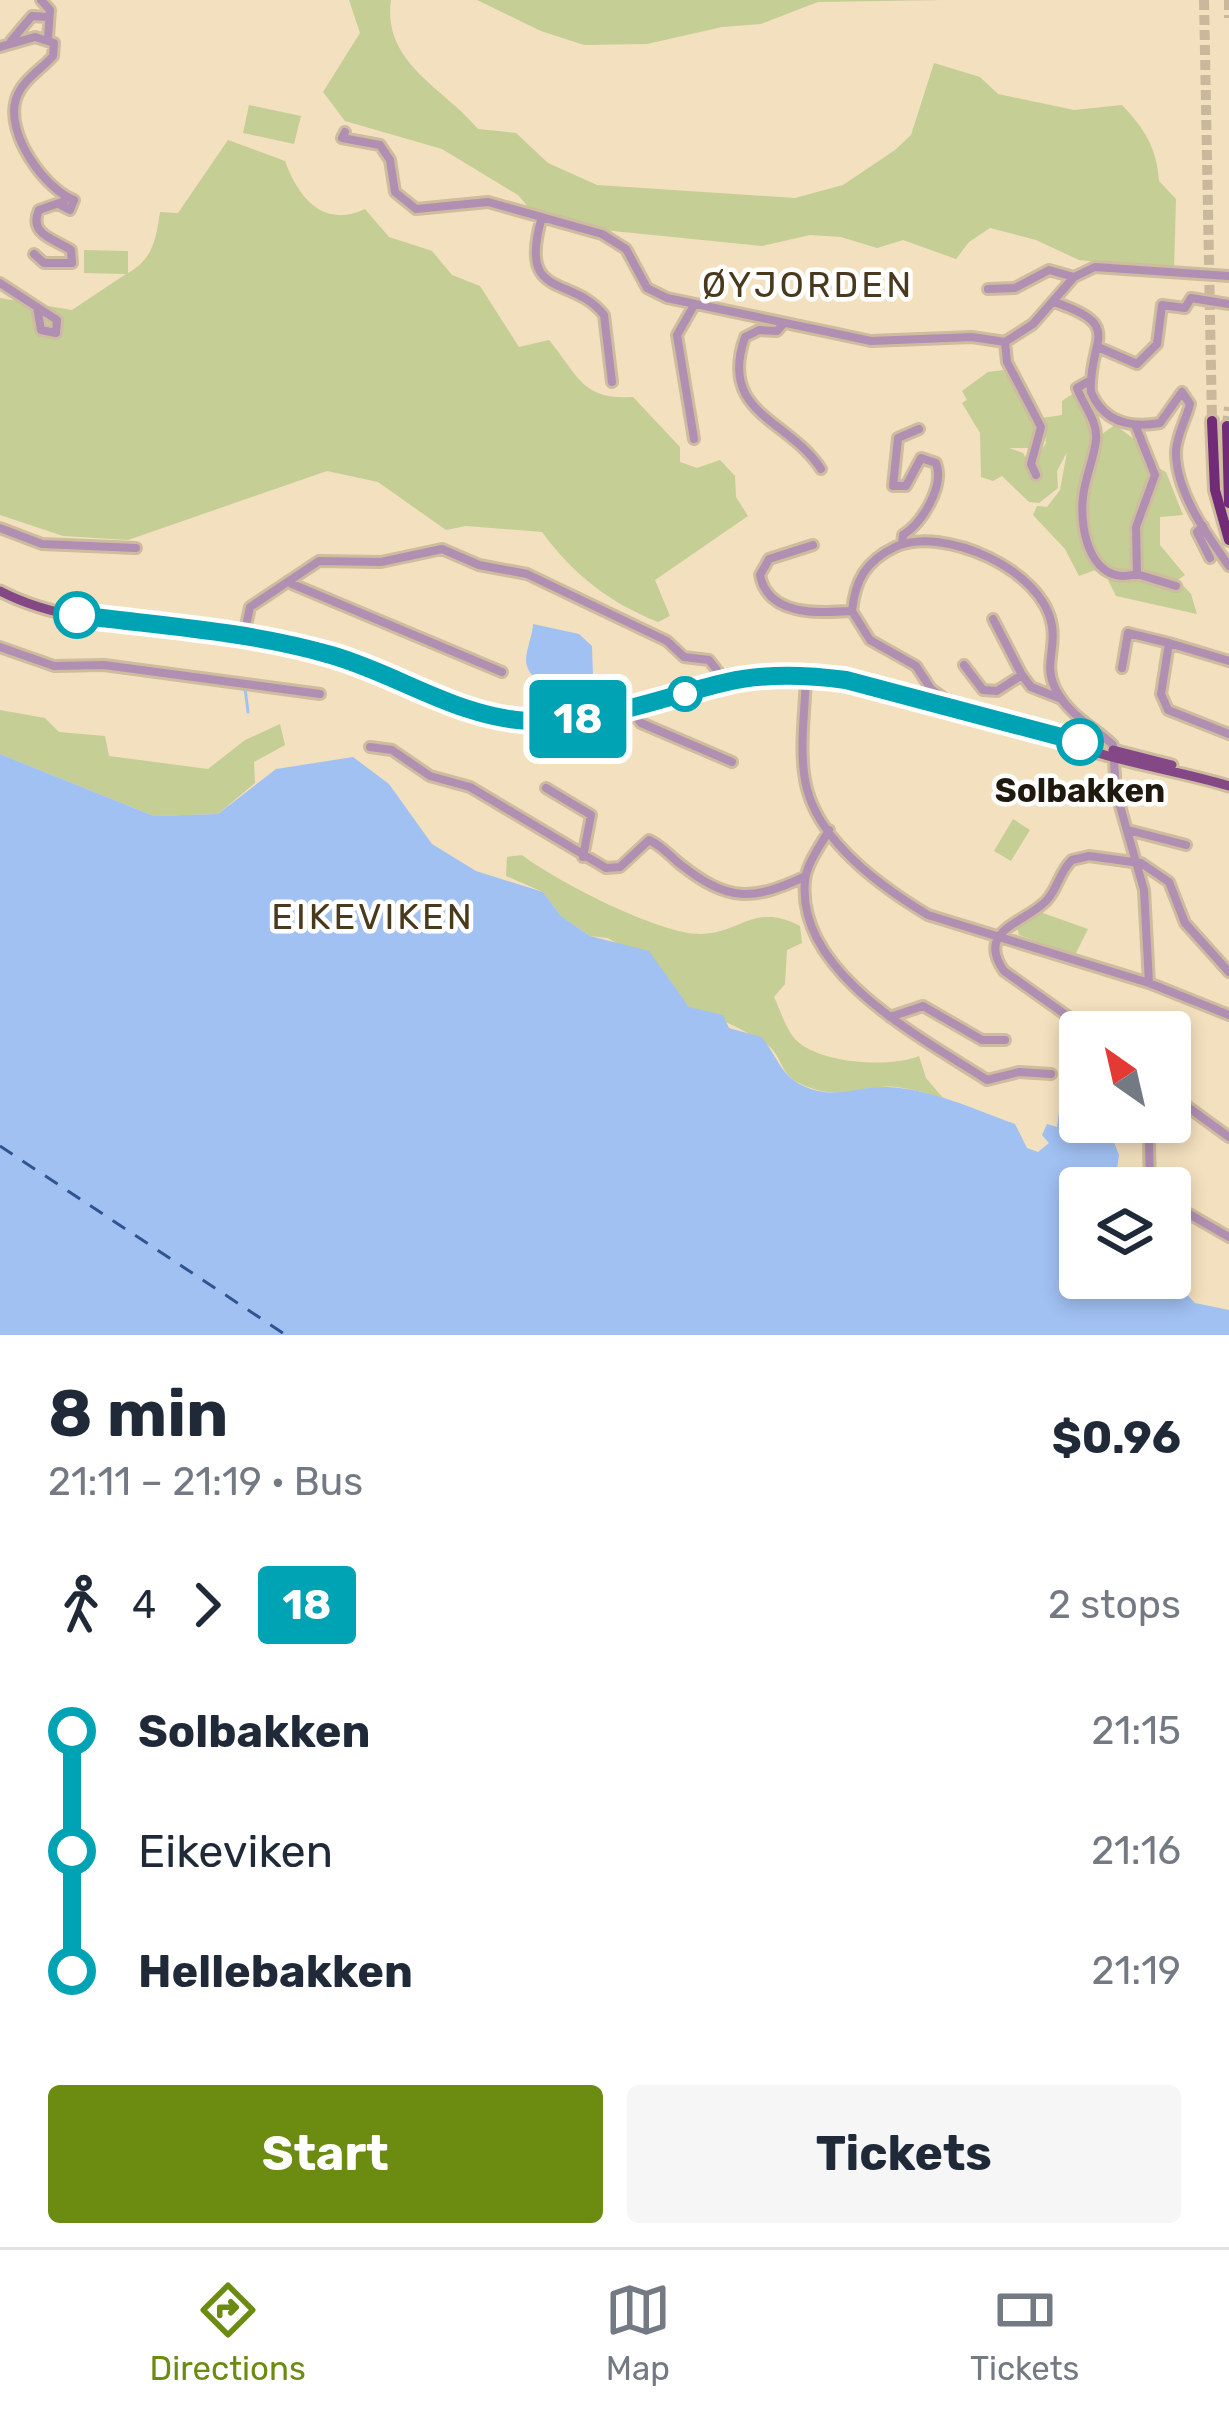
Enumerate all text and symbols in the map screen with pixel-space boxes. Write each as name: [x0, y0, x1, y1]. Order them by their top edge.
district label: ØYJORDEN: [702, 263, 914, 306]
unlabelled marker: [55, 593, 99, 637]
unlabelled marker: [669, 678, 701, 710]
line badge: 18: [524, 680, 632, 758]
text: 18: [553, 694, 603, 744]
marker: Solbakken: [1058, 720, 1102, 764]
place label: Solbakken: [995, 771, 1165, 810]
district label: EIKEVIKEN: [271, 895, 475, 938]
north arrow: [1059, 1011, 1191, 1143]
map controls: [1059, 1011, 1191, 1299]
button: layers: [1059, 1167, 1191, 1299]
text: 8 min: [48, 1374, 229, 1453]
text: $0.96: [1052, 1411, 1181, 1464]
text: 21:11 – 21:19 · Bus: [48, 1459, 363, 1505]
icon: walk: [48, 1572, 114, 1638]
icon: forward: [174, 1572, 240, 1638]
text: 18: [282, 1580, 332, 1630]
text: 4: [132, 1582, 156, 1628]
text: 2 stops: [1048, 1582, 1181, 1628]
text: Solbakken: [138, 1705, 370, 1758]
text: 21:15: [1092, 1708, 1181, 1754]
text: Eikeviken: [138, 1825, 333, 1878]
text: 21:16: [1091, 1828, 1181, 1874]
text: Hellebakken: [138, 1945, 413, 1998]
text: 21:19: [1092, 1948, 1181, 1994]
button: Start: [48, 2085, 603, 2223]
button: Tickets: [627, 2085, 1181, 2223]
tab: Directions: [150, 2277, 306, 2388]
tab: Map: [605, 2277, 671, 2388]
tab: Tickets: [970, 2277, 1079, 2388]

